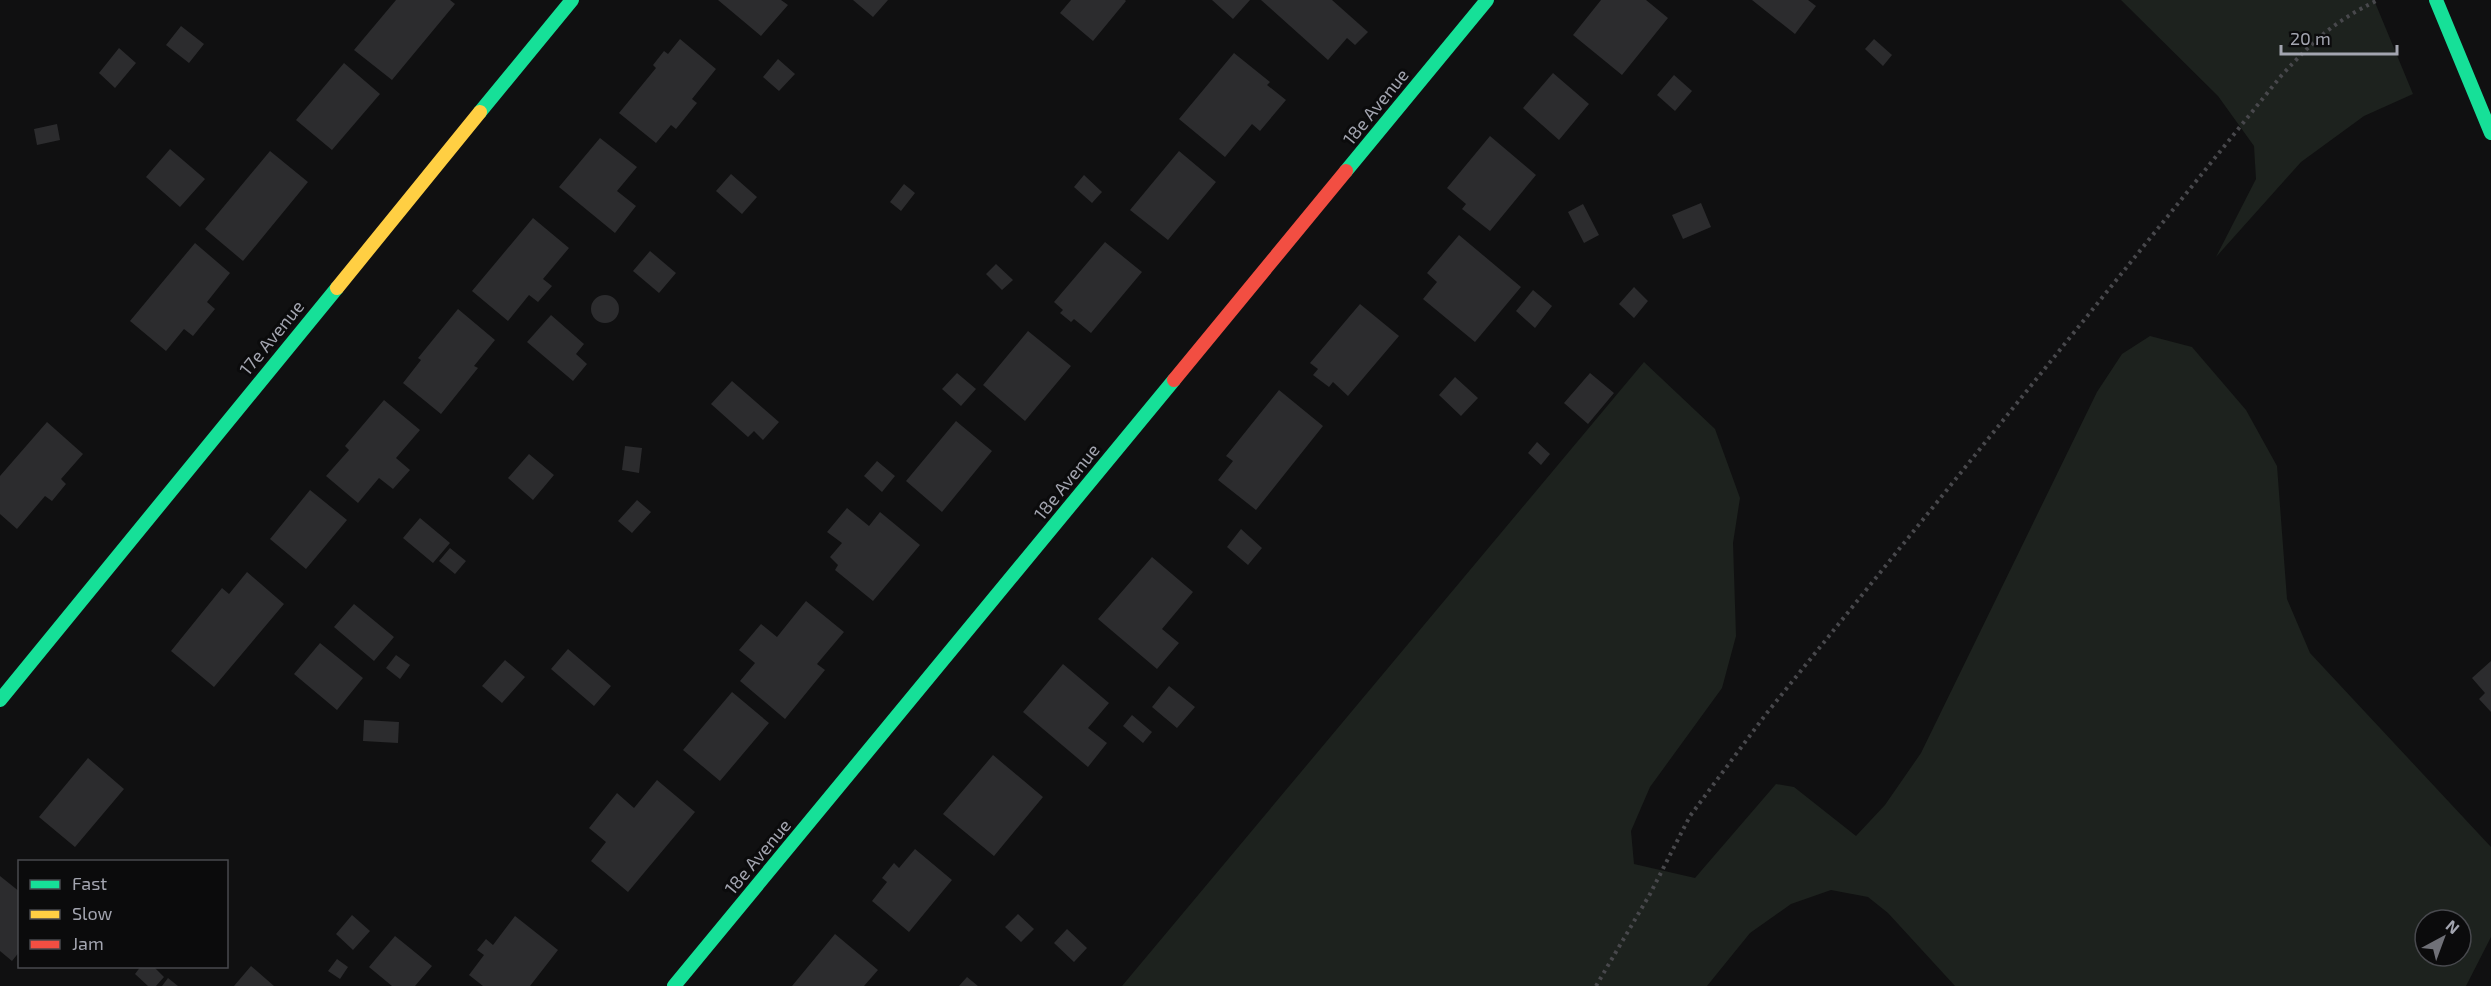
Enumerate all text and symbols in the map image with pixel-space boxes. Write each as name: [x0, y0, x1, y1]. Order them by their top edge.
scale bar: [2281, 18, 2396, 56]
text: 20 m: [2290, 27, 2331, 49]
street label: 18e Avenue: [1338, 64, 1413, 149]
street label: 17e Avenue: [234, 295, 308, 379]
street label: 18e Avenue: [1029, 439, 1104, 524]
street label: 18e Avenue: [719, 814, 795, 899]
legend: [18, 860, 228, 968]
text: Fast: [72, 872, 107, 894]
text: Slow: [72, 902, 113, 924]
north arrow: [2413, 908, 2473, 968]
text: N: [2443, 915, 2464, 937]
text: Jam: [72, 932, 104, 954]

